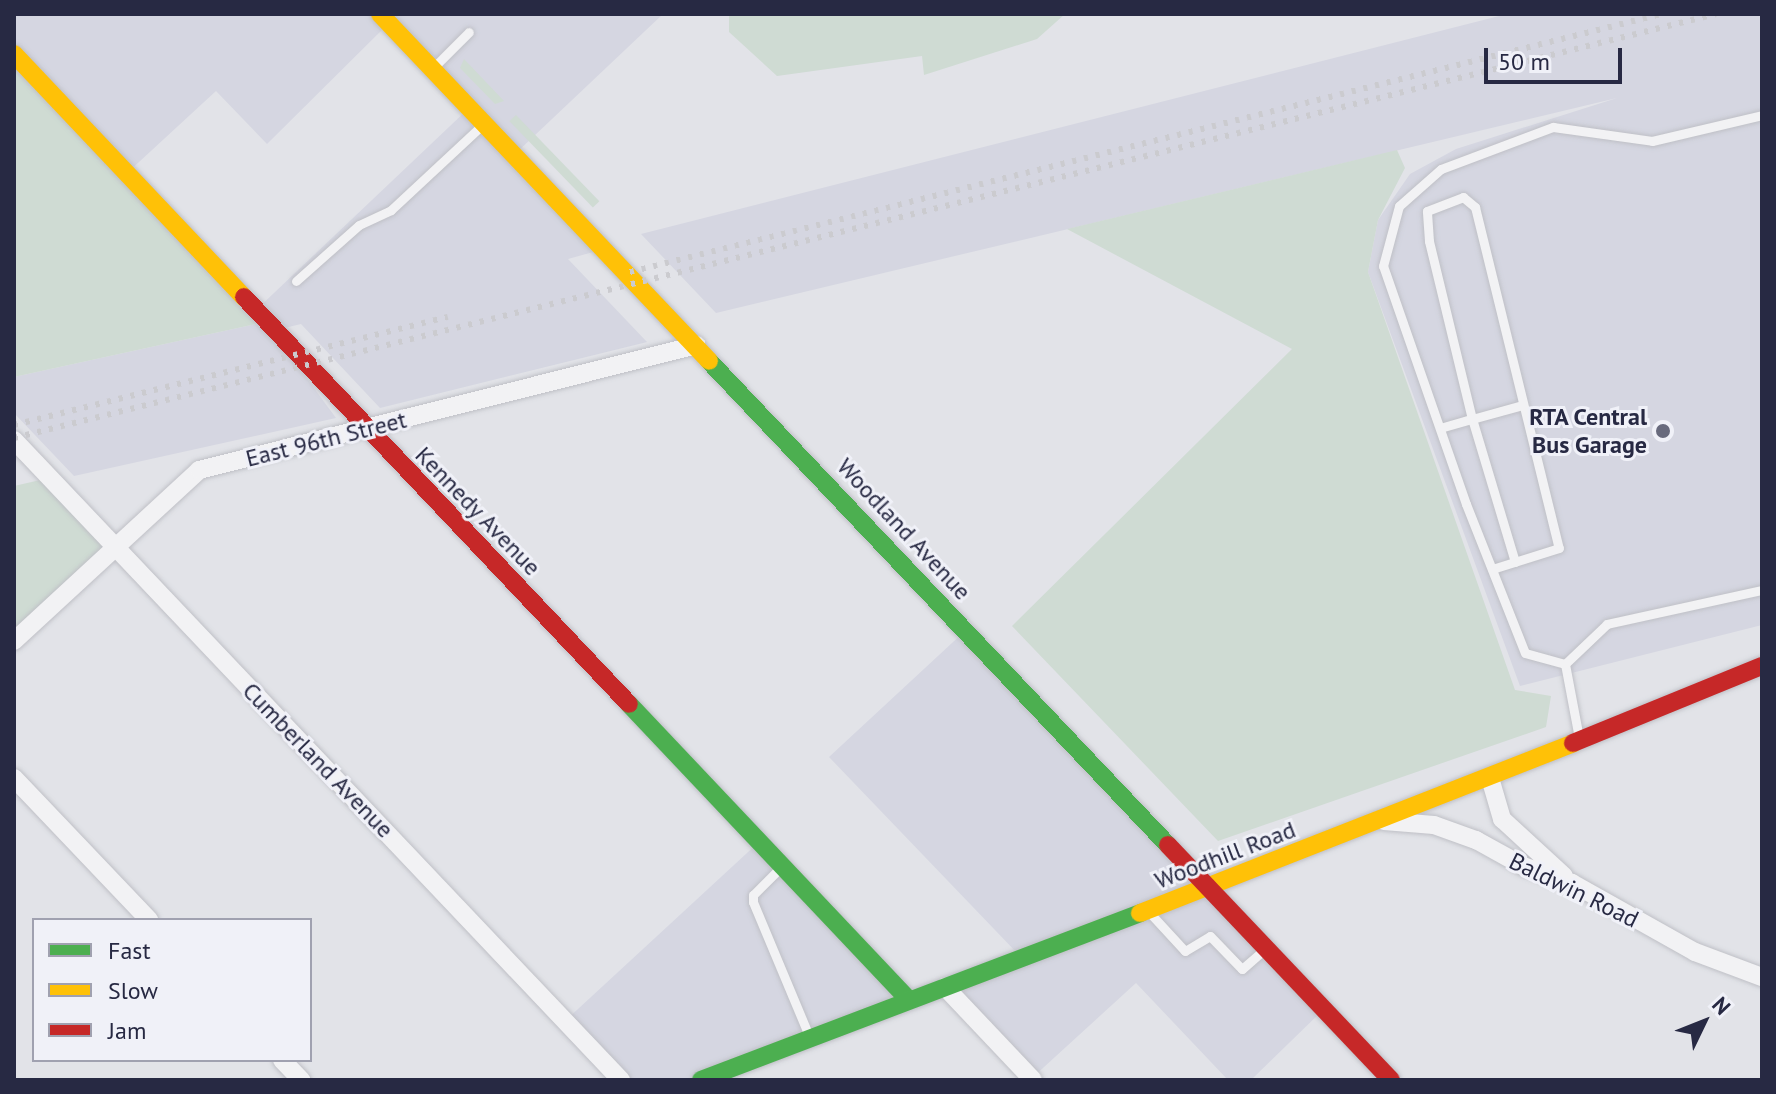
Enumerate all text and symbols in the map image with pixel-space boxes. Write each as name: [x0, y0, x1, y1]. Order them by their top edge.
scale bar: [1488, 32, 1626, 82]
text: 50 m: [1498, 46, 1550, 77]
place label: RTA Central Bus Garage: [1528, 403, 1647, 459]
street label: East 96th Street: [243, 405, 409, 473]
marker: RTA Central Bus Garage: [1654, 422, 1672, 440]
street label: Kennedy Avenue: [409, 440, 547, 582]
street label: Woodland Avenue: [831, 452, 977, 606]
street label: Cumberland Avenue: [236, 676, 400, 844]
street label: Woodhill Road: [1151, 815, 1299, 895]
street label: Baldwin Road: [1505, 846, 1643, 934]
legend: [32, 918, 312, 1062]
text: Fast: [108, 935, 151, 966]
text: Slow: [108, 975, 158, 1006]
north arrow: [1664, 982, 1744, 1062]
text: N: [1706, 991, 1737, 1020]
text: Jam: [108, 1015, 146, 1046]

